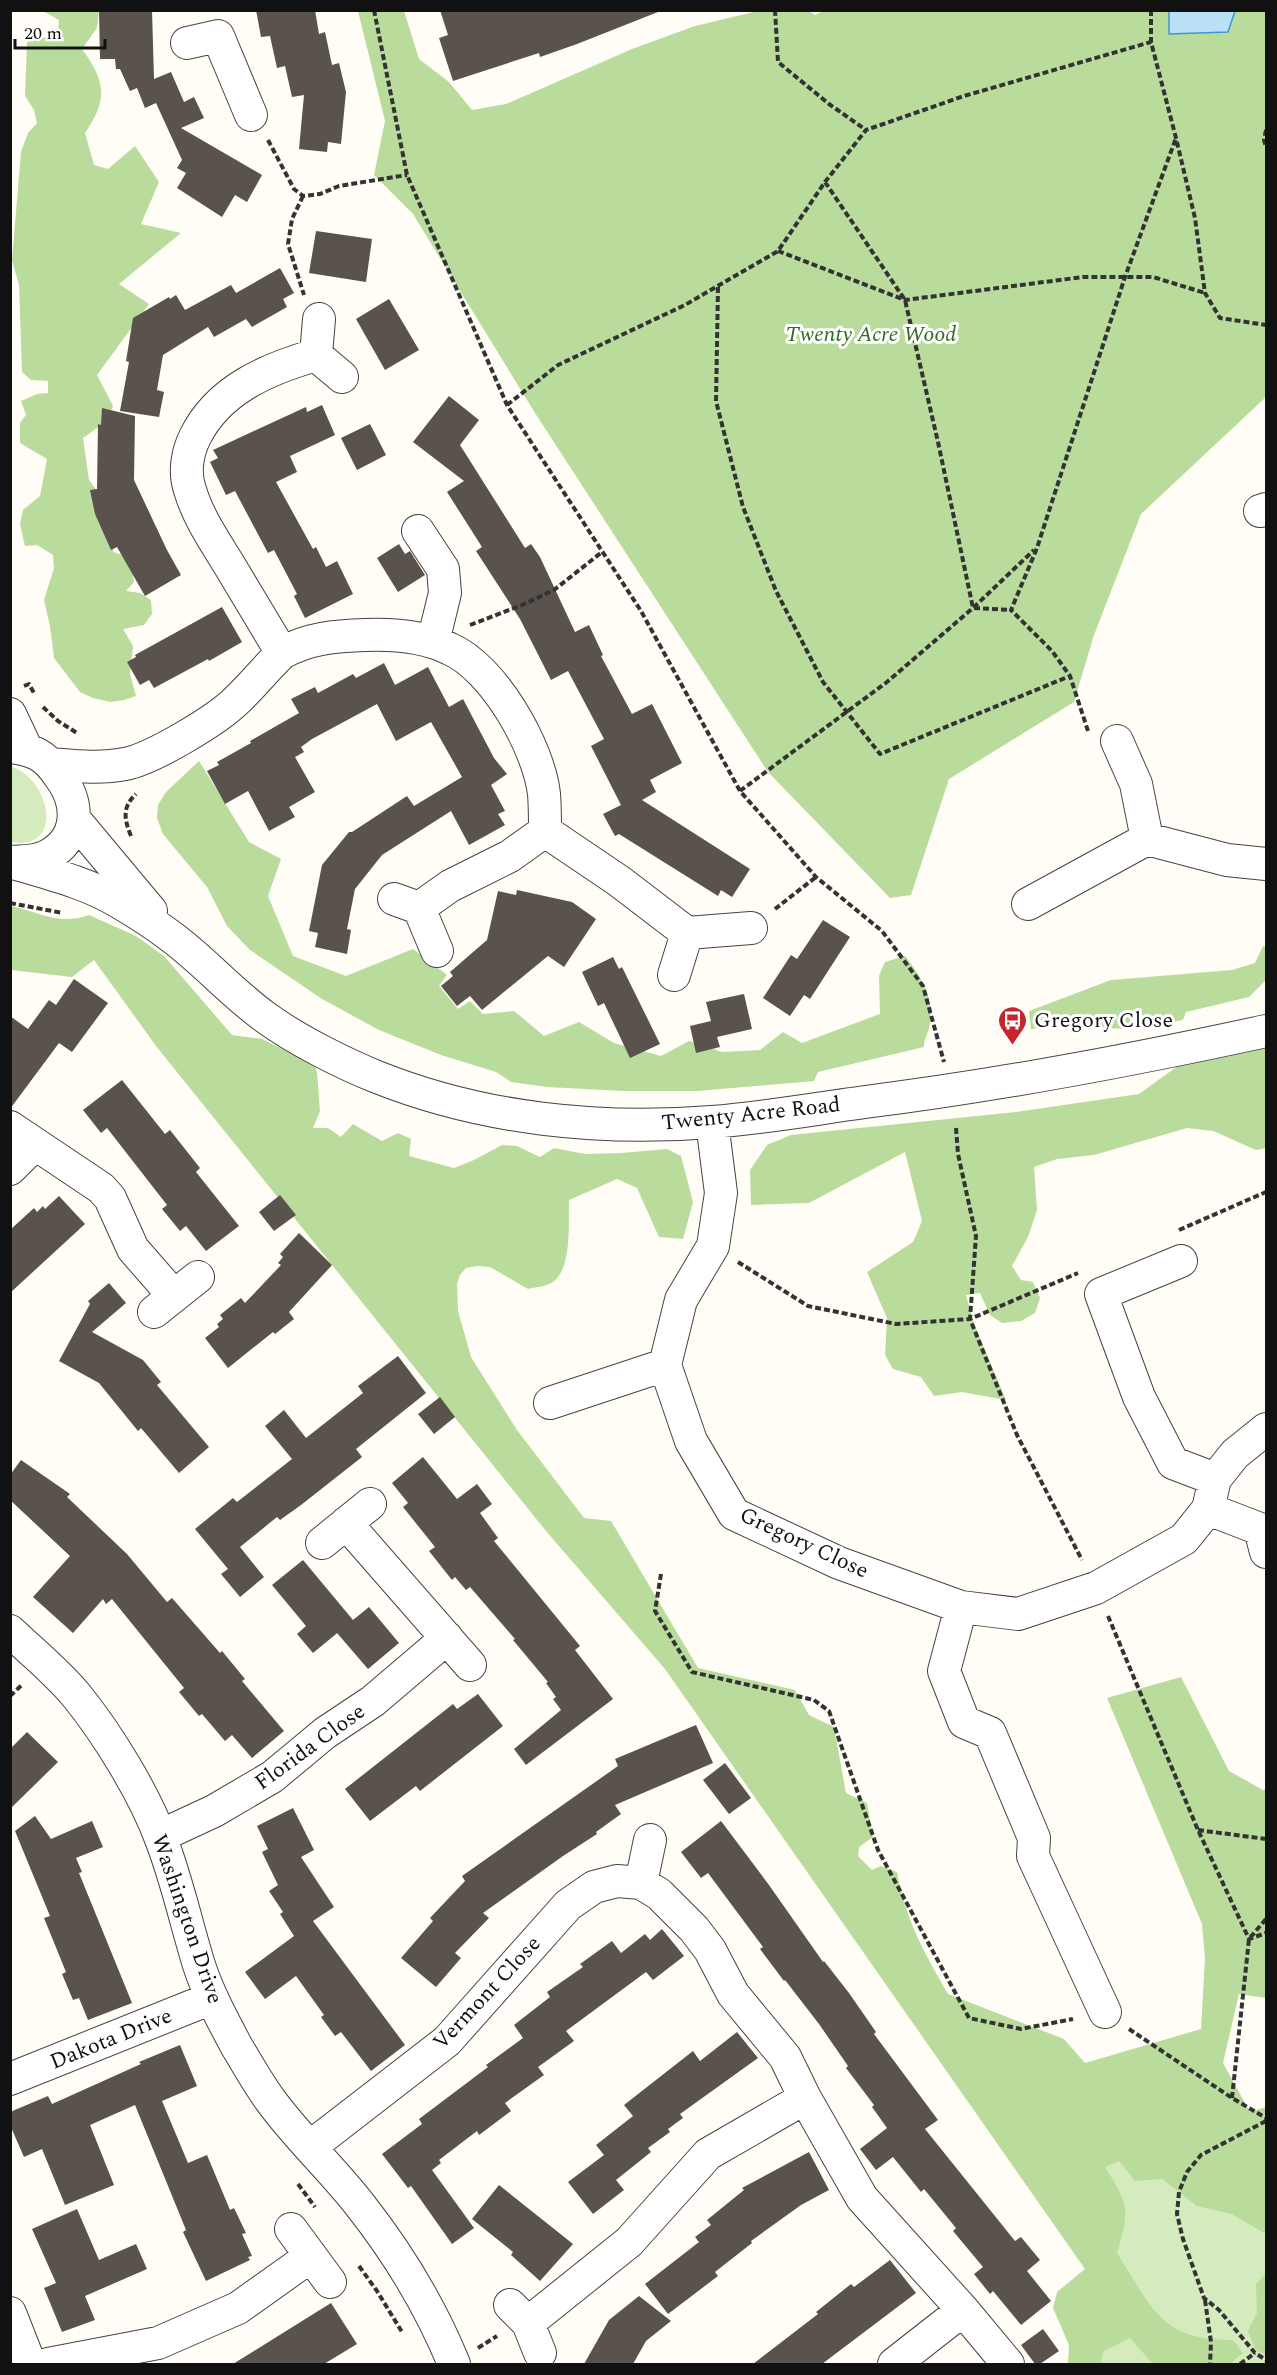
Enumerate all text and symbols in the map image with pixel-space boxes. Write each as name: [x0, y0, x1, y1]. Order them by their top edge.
scale bar: [15, 12, 105, 50]
text: 20 m: [24, 20, 62, 47]
park label: Twenty Acre Wood: [786, 318, 956, 351]
bus stop icon: Gregory Close: [997, 1004, 1029, 1046]
place label: Gregory Close: [1034, 1004, 1173, 1037]
street label: Twenty Acre Road: [660, 1088, 842, 1140]
street label: Gregory Close: [734, 1499, 874, 1587]
street label: Florida Close: [248, 1695, 372, 1799]
street label: Washington Drive: [142, 1830, 232, 2008]
street label: Vermont Close: [425, 1928, 549, 2058]
street label: Dakota Drive: [45, 1999, 177, 2079]

